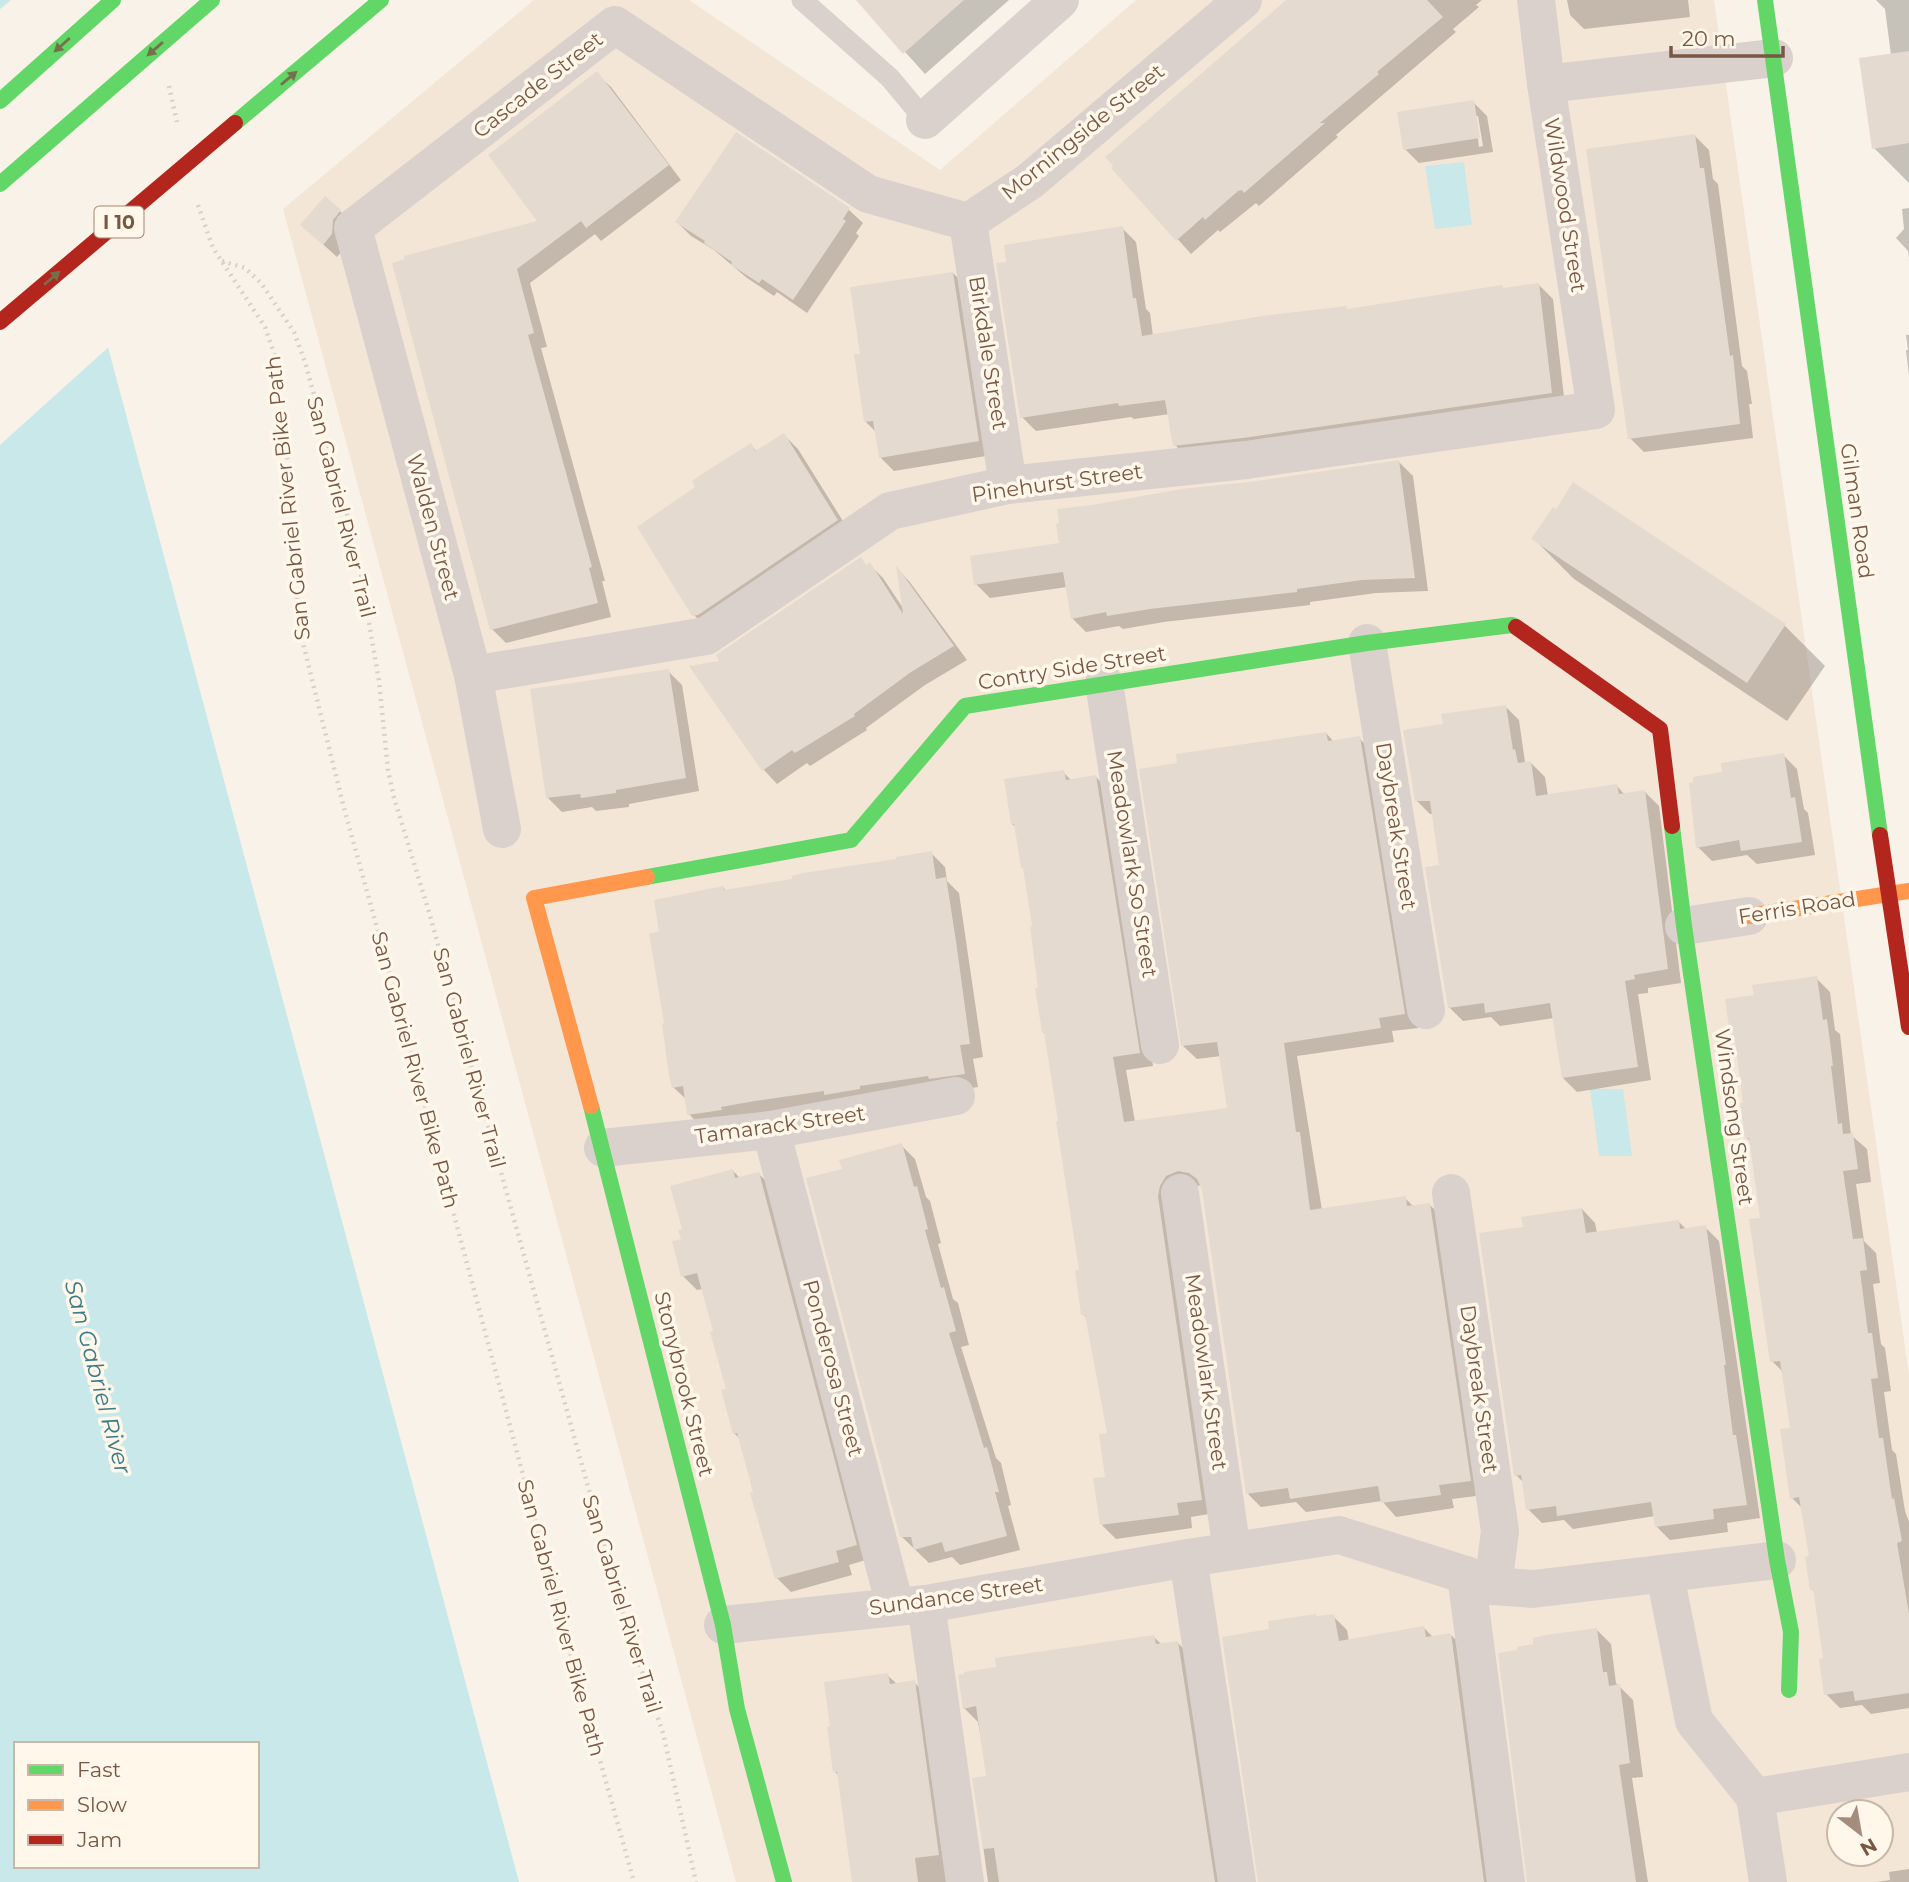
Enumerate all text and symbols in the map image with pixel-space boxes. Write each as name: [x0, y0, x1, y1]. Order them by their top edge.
scale bar: [1671, 14, 1783, 58]
street label: Cascade Street: [468, 26, 607, 143]
text: 20 m: [1682, 26, 1736, 51]
one-way arrow: [54, 37, 71, 52]
one-way arrow: [146, 41, 164, 57]
street label: Morningside Street: [996, 58, 1169, 205]
one-way arrow: [281, 71, 298, 86]
street label: Wildwood Street: [1539, 116, 1592, 294]
road number: I 10: [94, 206, 144, 238]
one-way arrow: [43, 270, 61, 285]
street label: Birkdale Street: [964, 274, 1013, 432]
street label: San Gabriel River Bike Path: [260, 355, 315, 641]
street label: San Gabriel River Trail: [302, 394, 381, 620]
street label: Gilman Road: [1836, 441, 1879, 580]
street label: Walden Street: [402, 451, 465, 603]
street label: Pinehurst Street: [970, 458, 1144, 507]
street label: Contry Side Street: [976, 640, 1168, 695]
street label: Daybreak Street: [1371, 740, 1422, 912]
street label: Meadowlark So Street: [1102, 748, 1163, 979]
street label: Ferris Road: [1736, 886, 1857, 929]
street label: San Gabriel River Bike Path: [366, 929, 465, 1211]
street label: San Gabriel River Trail: [428, 945, 511, 1171]
street label: Windsong Street: [1710, 1027, 1759, 1207]
street label: Tamarack Street: [693, 1100, 867, 1149]
street label: Meadowlark Street: [1180, 1272, 1233, 1472]
water label: San Gabriel River: [59, 1277, 138, 1478]
street label: Ponderosa Street: [798, 1277, 869, 1459]
street label: Stonybrook Street: [649, 1289, 720, 1479]
street label: Daybreak Street: [1455, 1303, 1504, 1475]
street label: San Gabriel River Bike Path: [512, 1477, 611, 1759]
street label: San Gabriel River Trail: [577, 1492, 668, 1716]
street label: Sundance Street: [867, 1571, 1044, 1620]
legend: [14, 1742, 259, 1868]
text: Fast: [77, 1757, 121, 1782]
text: Slow: [77, 1792, 127, 1817]
north arrow: [1825, 1798, 1895, 1868]
text: Jam: [76, 1827, 122, 1852]
text: N: [1856, 1833, 1881, 1861]

